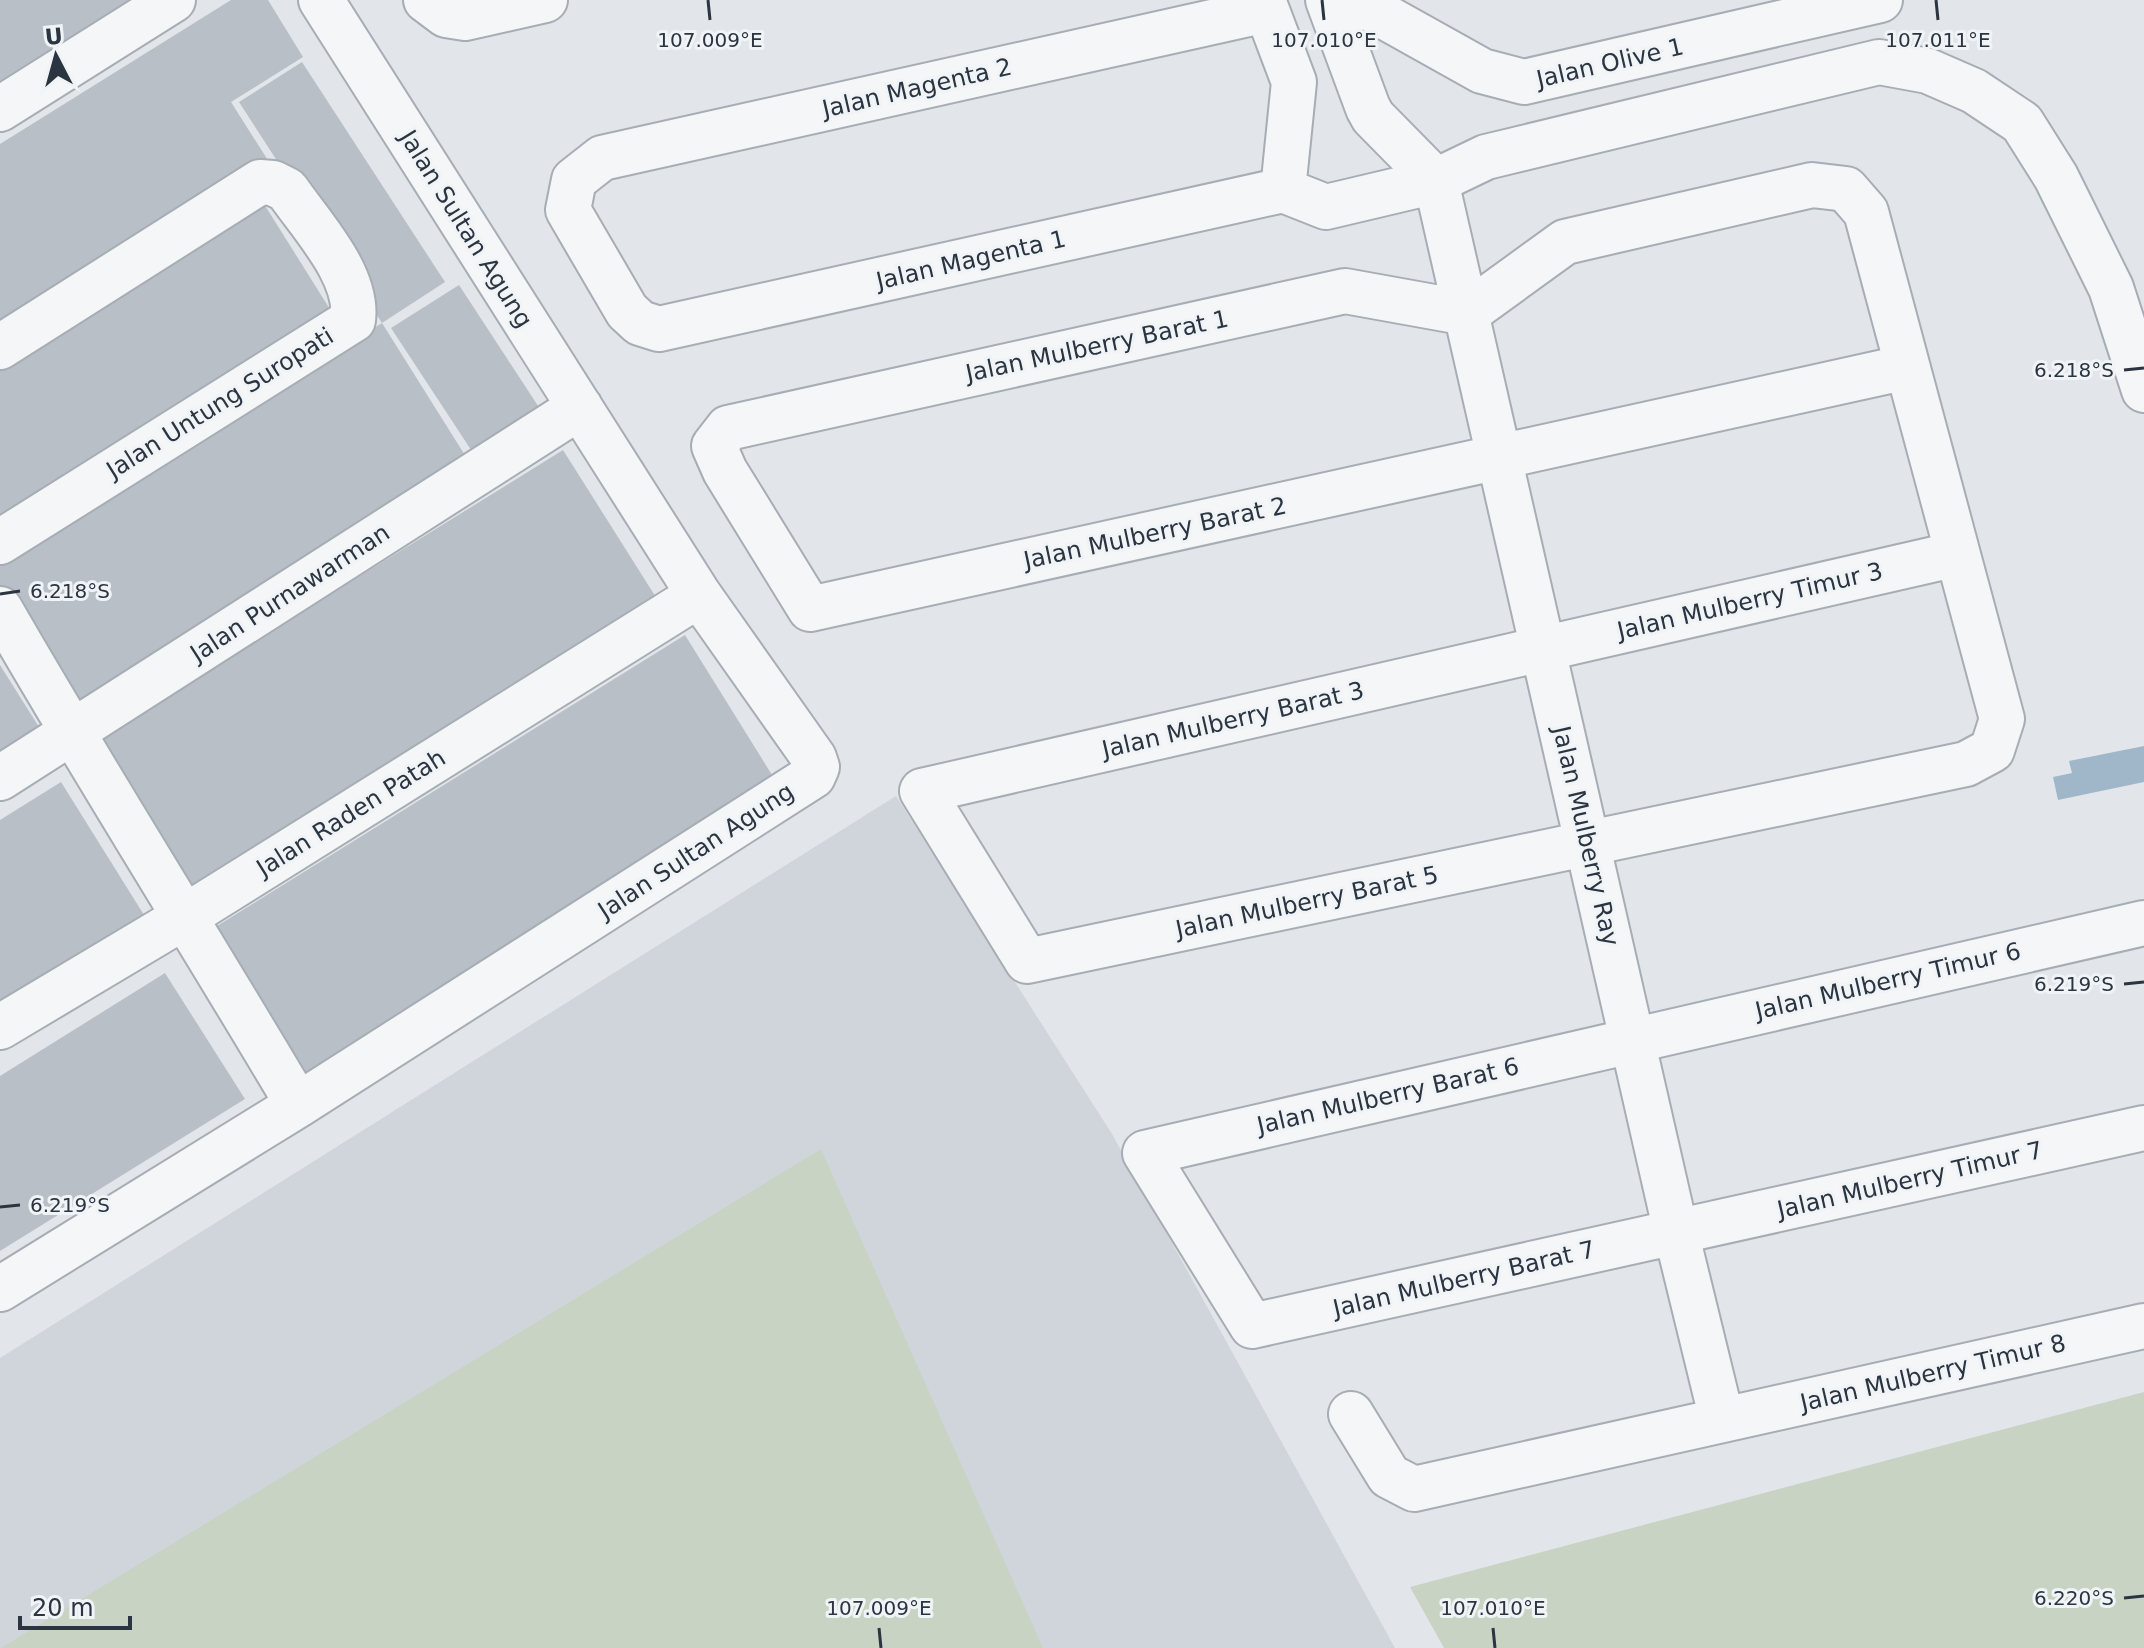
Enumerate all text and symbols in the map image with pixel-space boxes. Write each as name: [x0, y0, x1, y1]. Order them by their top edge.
north arrow: [16, 16, 96, 96]
text: U: [44, 23, 64, 50]
text: 107.009°E: [657, 28, 763, 52]
text: 107.010°E: [1271, 28, 1377, 52]
text: 107.011°E: [1885, 28, 1991, 52]
street label: Jalan Olive 1: [1532, 32, 1686, 94]
street label: Jalan Magenta 2: [818, 53, 1014, 124]
street label: Jalan Sultan Agung: [393, 123, 538, 333]
street label: Jalan Magenta 1: [872, 225, 1068, 296]
street label: Jalan Mulberry Barat 1: [961, 304, 1231, 388]
street label: Jalan Untung Suropati: [100, 322, 338, 485]
text: 6.218°S: [2034, 358, 2114, 382]
street label: Jalan Mulberry Barat 2: [1019, 491, 1289, 575]
street label: Jalan Purnawarman: [184, 518, 395, 669]
street label: Jalan Mulberry Timur 3: [1613, 557, 1886, 646]
text: 6.218°S: [30, 579, 110, 603]
street label: Jalan Mulberry Barat 3: [1097, 676, 1367, 764]
street label: Jalan Mulberry Ray: [1547, 721, 1625, 949]
street label: Jalan Raden Patah: [250, 744, 450, 883]
street label: Jalan Sultan Agung: [591, 777, 799, 926]
street label: Jalan Mulberry Barat 5: [1171, 860, 1441, 944]
street label: Jalan Mulberry Timur 6: [1751, 937, 2024, 1026]
text: 6.219°S: [2034, 972, 2114, 996]
street label: Jalan Mulberry Barat 6: [1252, 1052, 1522, 1140]
street label: Jalan Mulberry Timur 7: [1773, 1136, 2046, 1225]
text: 6.219°S: [30, 1193, 110, 1217]
street label: Jalan Mulberry Barat 7: [1328, 1235, 1598, 1323]
street label: Jalan Mulberry Timur 8: [1796, 1329, 2069, 1418]
scale bar: [20, 1580, 130, 1630]
text: 6.220°S: [2034, 1586, 2114, 1610]
text: 20 m: [32, 1594, 94, 1622]
text: 107.009°E: [826, 1596, 932, 1620]
text: 107.010°E: [1440, 1596, 1546, 1620]

